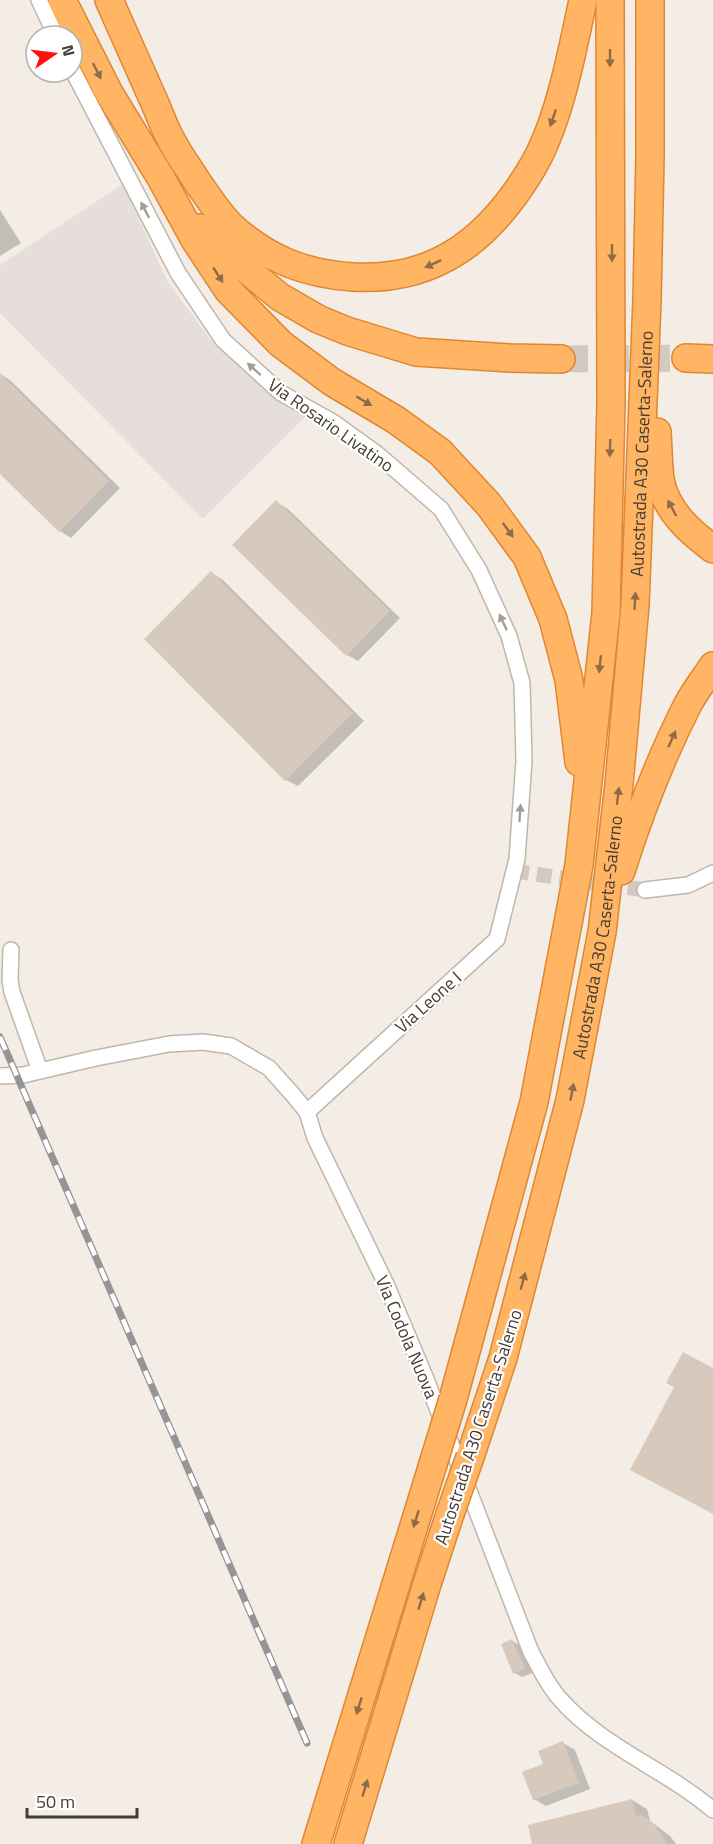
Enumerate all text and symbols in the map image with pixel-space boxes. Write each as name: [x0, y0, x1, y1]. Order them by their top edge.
north arrow: [24, 24, 84, 84]
text: N: [56, 42, 82, 59]
one-way arrow: [605, 49, 615, 68]
one-way arrow: [92, 62, 102, 80]
one-way arrow: [547, 109, 557, 127]
one-way arrow: [140, 201, 150, 218]
one-way arrow: [607, 244, 616, 263]
one-way arrow: [424, 259, 442, 269]
one-way arrow: [212, 267, 223, 283]
street label: Autostrada A30 Caserta-Salerno: [623, 330, 659, 577]
one-way arrow: [247, 362, 262, 376]
street label: Via Rosario Livatino: [262, 371, 400, 479]
one-way arrow: [356, 396, 372, 407]
one-way arrow: [605, 439, 615, 458]
one-way arrow: [667, 499, 677, 516]
one-way arrow: [501, 523, 513, 538]
one-way arrow: [631, 592, 640, 611]
one-way arrow: [498, 613, 507, 630]
one-way arrow: [595, 655, 605, 674]
one-way arrow: [668, 730, 677, 748]
one-way arrow: [613, 786, 623, 805]
one-way arrow: [516, 804, 525, 823]
street label: Autostrada A30 Caserta-Salerno: [565, 814, 629, 1061]
street label: Via Leone I: [389, 965, 467, 1039]
one-way arrow: [568, 1082, 577, 1101]
street label: Via Codola Nuova: [369, 1271, 445, 1403]
one-way arrow: [519, 1272, 529, 1290]
street label: Autostrada A30 Caserta-Salerno: [427, 1306, 529, 1548]
one-way arrow: [411, 1511, 420, 1529]
one-way arrow: [417, 1592, 426, 1610]
one-way arrow: [354, 1697, 363, 1715]
one-way arrow: [361, 1779, 370, 1797]
scale bar: [27, 1781, 136, 1819]
text: 50 m: [36, 1788, 75, 1815]

